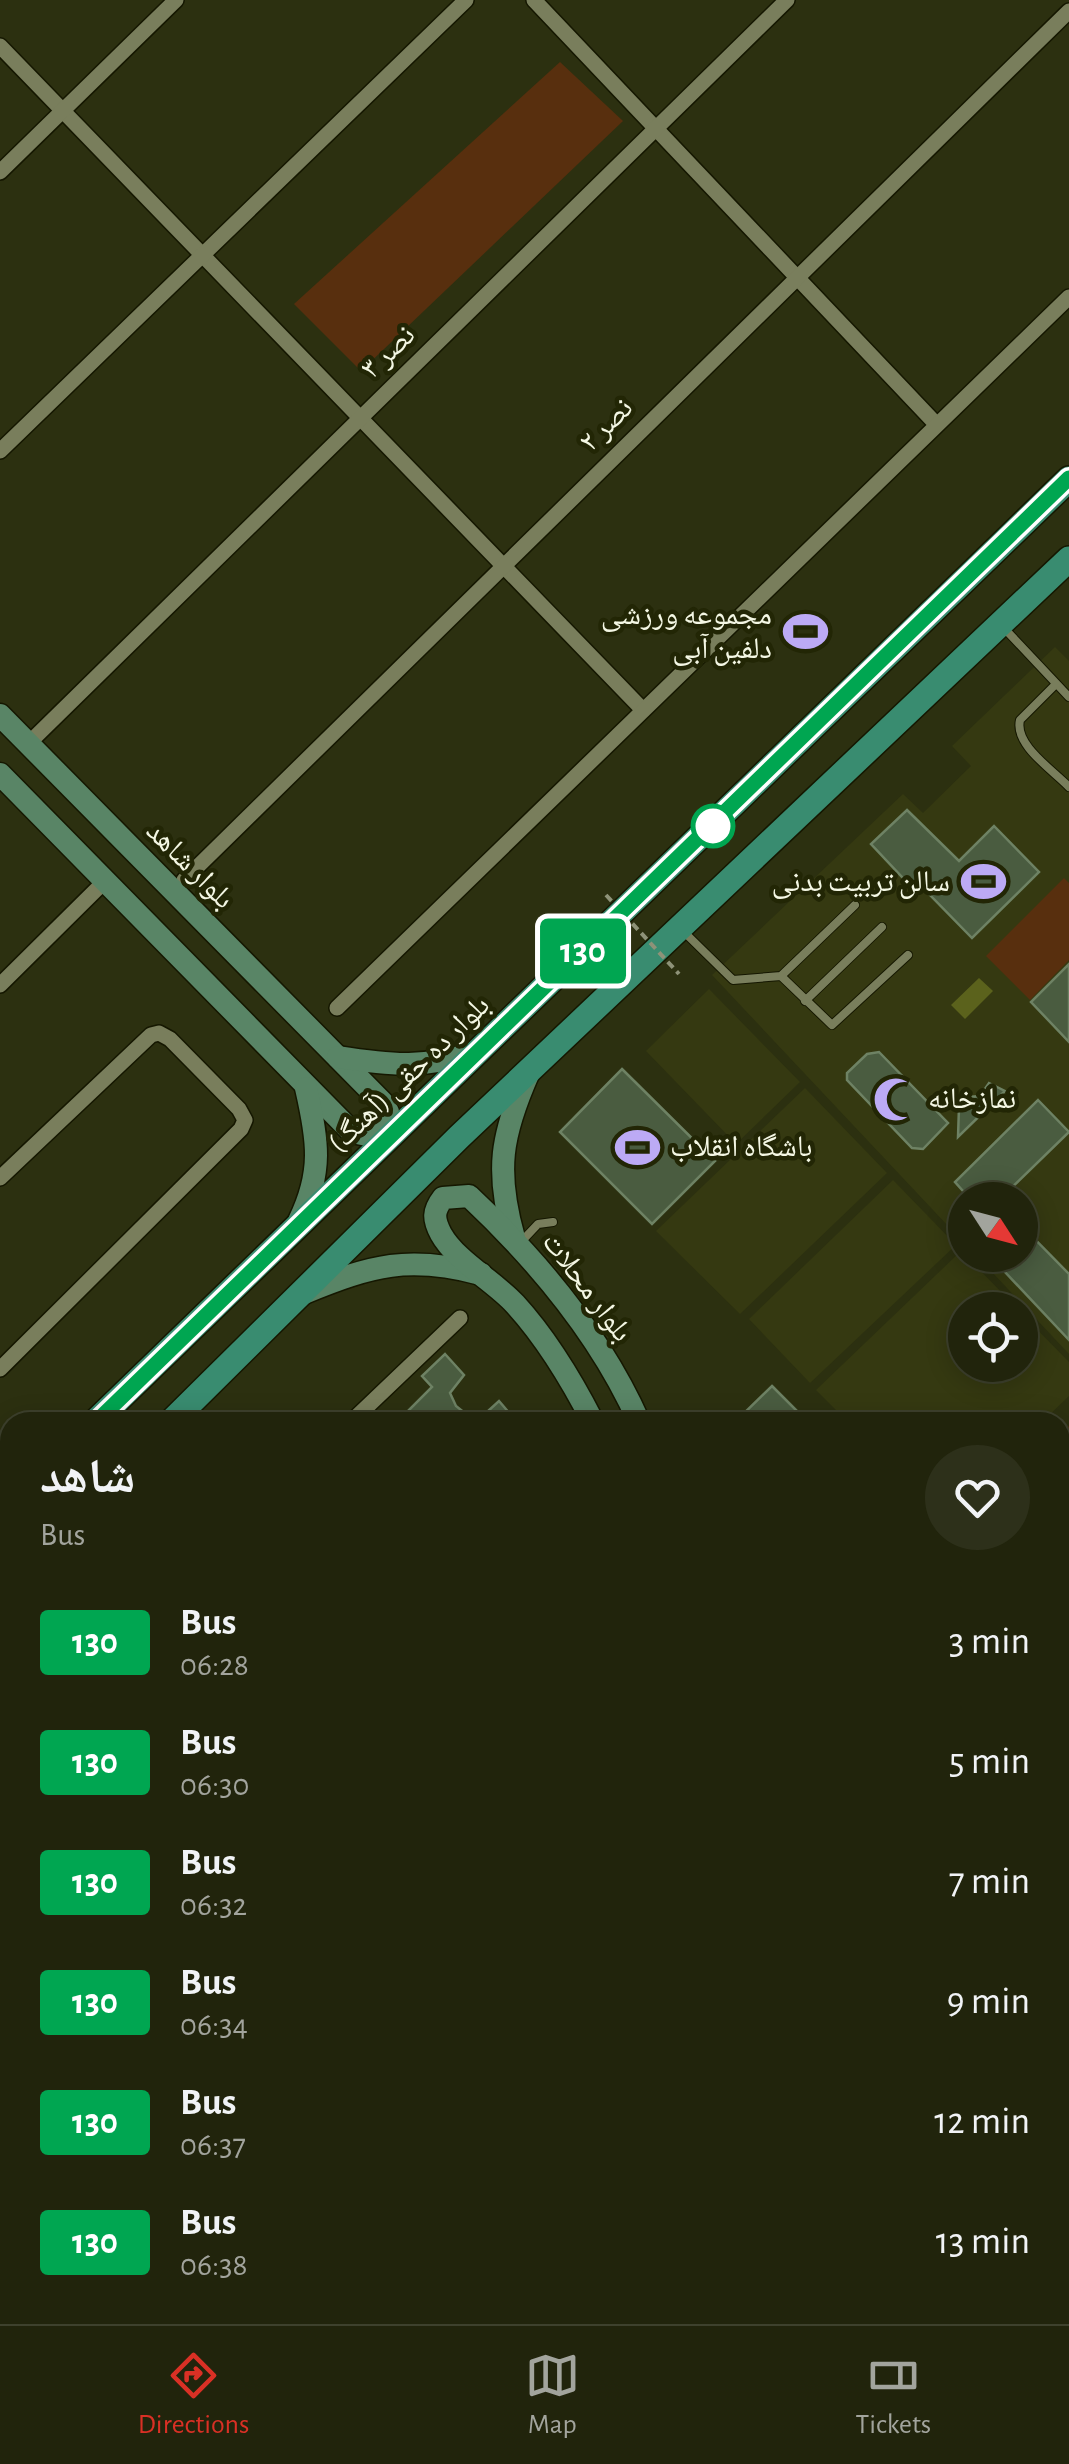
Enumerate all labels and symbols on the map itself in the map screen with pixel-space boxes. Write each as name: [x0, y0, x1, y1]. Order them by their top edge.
street label: نصر ۳: [355, 320, 421, 384]
street label: نصر ۲: [573, 392, 639, 458]
place label: مجموعه ورزشی دلفین آبی: [601, 600, 772, 666]
sports icon: مجموعه ورزشی دلفین آبی: [781, 608, 829, 656]
unlabelled marker: [692, 805, 734, 847]
street label: بلوار شاهد: [140, 815, 240, 915]
sports icon: سالن تربیت بدنی: [959, 858, 1007, 906]
place label: سالن تربیت بدنی: [772, 867, 950, 899]
line badge: 130: [526, 918, 640, 984]
street label: بلوار ده حقی (آهنگ): [322, 989, 497, 1160]
mosque icon: نمازخانه: [871, 1075, 919, 1123]
place label: نمازخانه: [928, 1084, 1016, 1114]
sports icon: باشگاه انقلاب: [613, 1123, 661, 1171]
place label: باشگاه انقلاب: [670, 1132, 813, 1163]
north arrow: [948, 1182, 1038, 1272]
street label: بلوار محلات: [536, 1227, 638, 1348]

